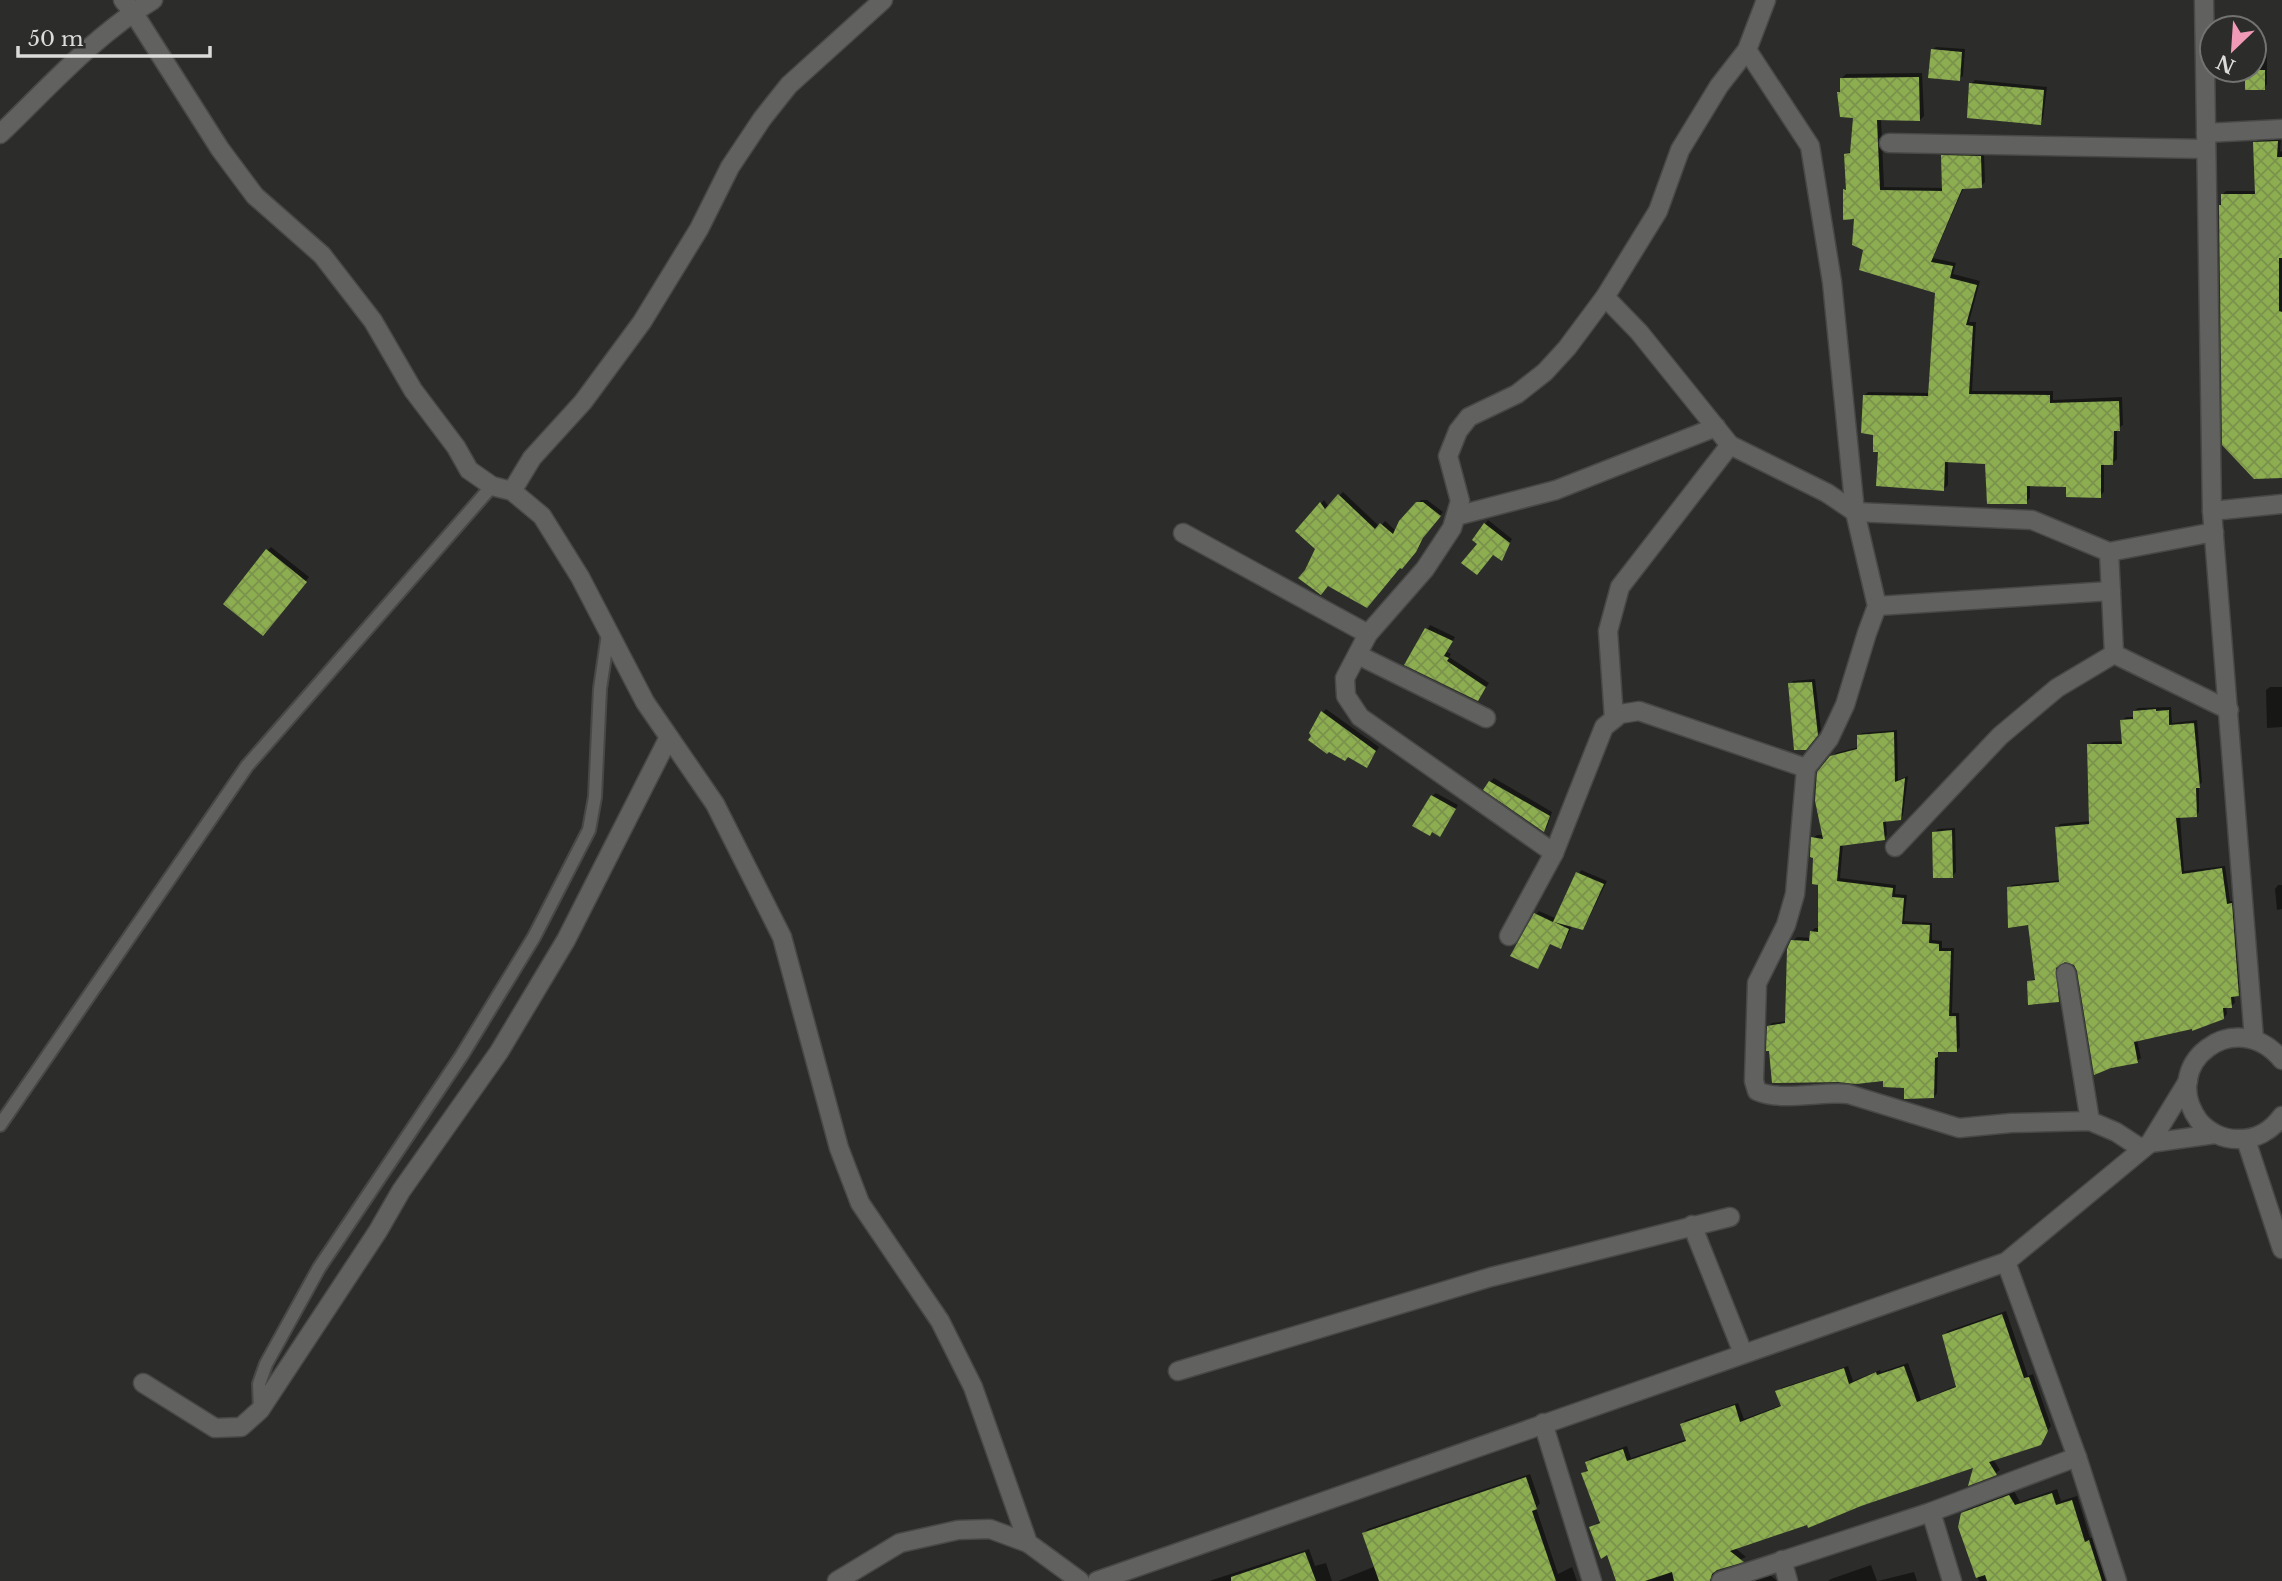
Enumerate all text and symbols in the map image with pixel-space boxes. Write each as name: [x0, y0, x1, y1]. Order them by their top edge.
scale bar: [18, 14, 210, 58]
north arrow: [2198, 14, 2268, 84]
text: 50 m: [28, 26, 84, 52]
text: N: [2213, 50, 2239, 78]

